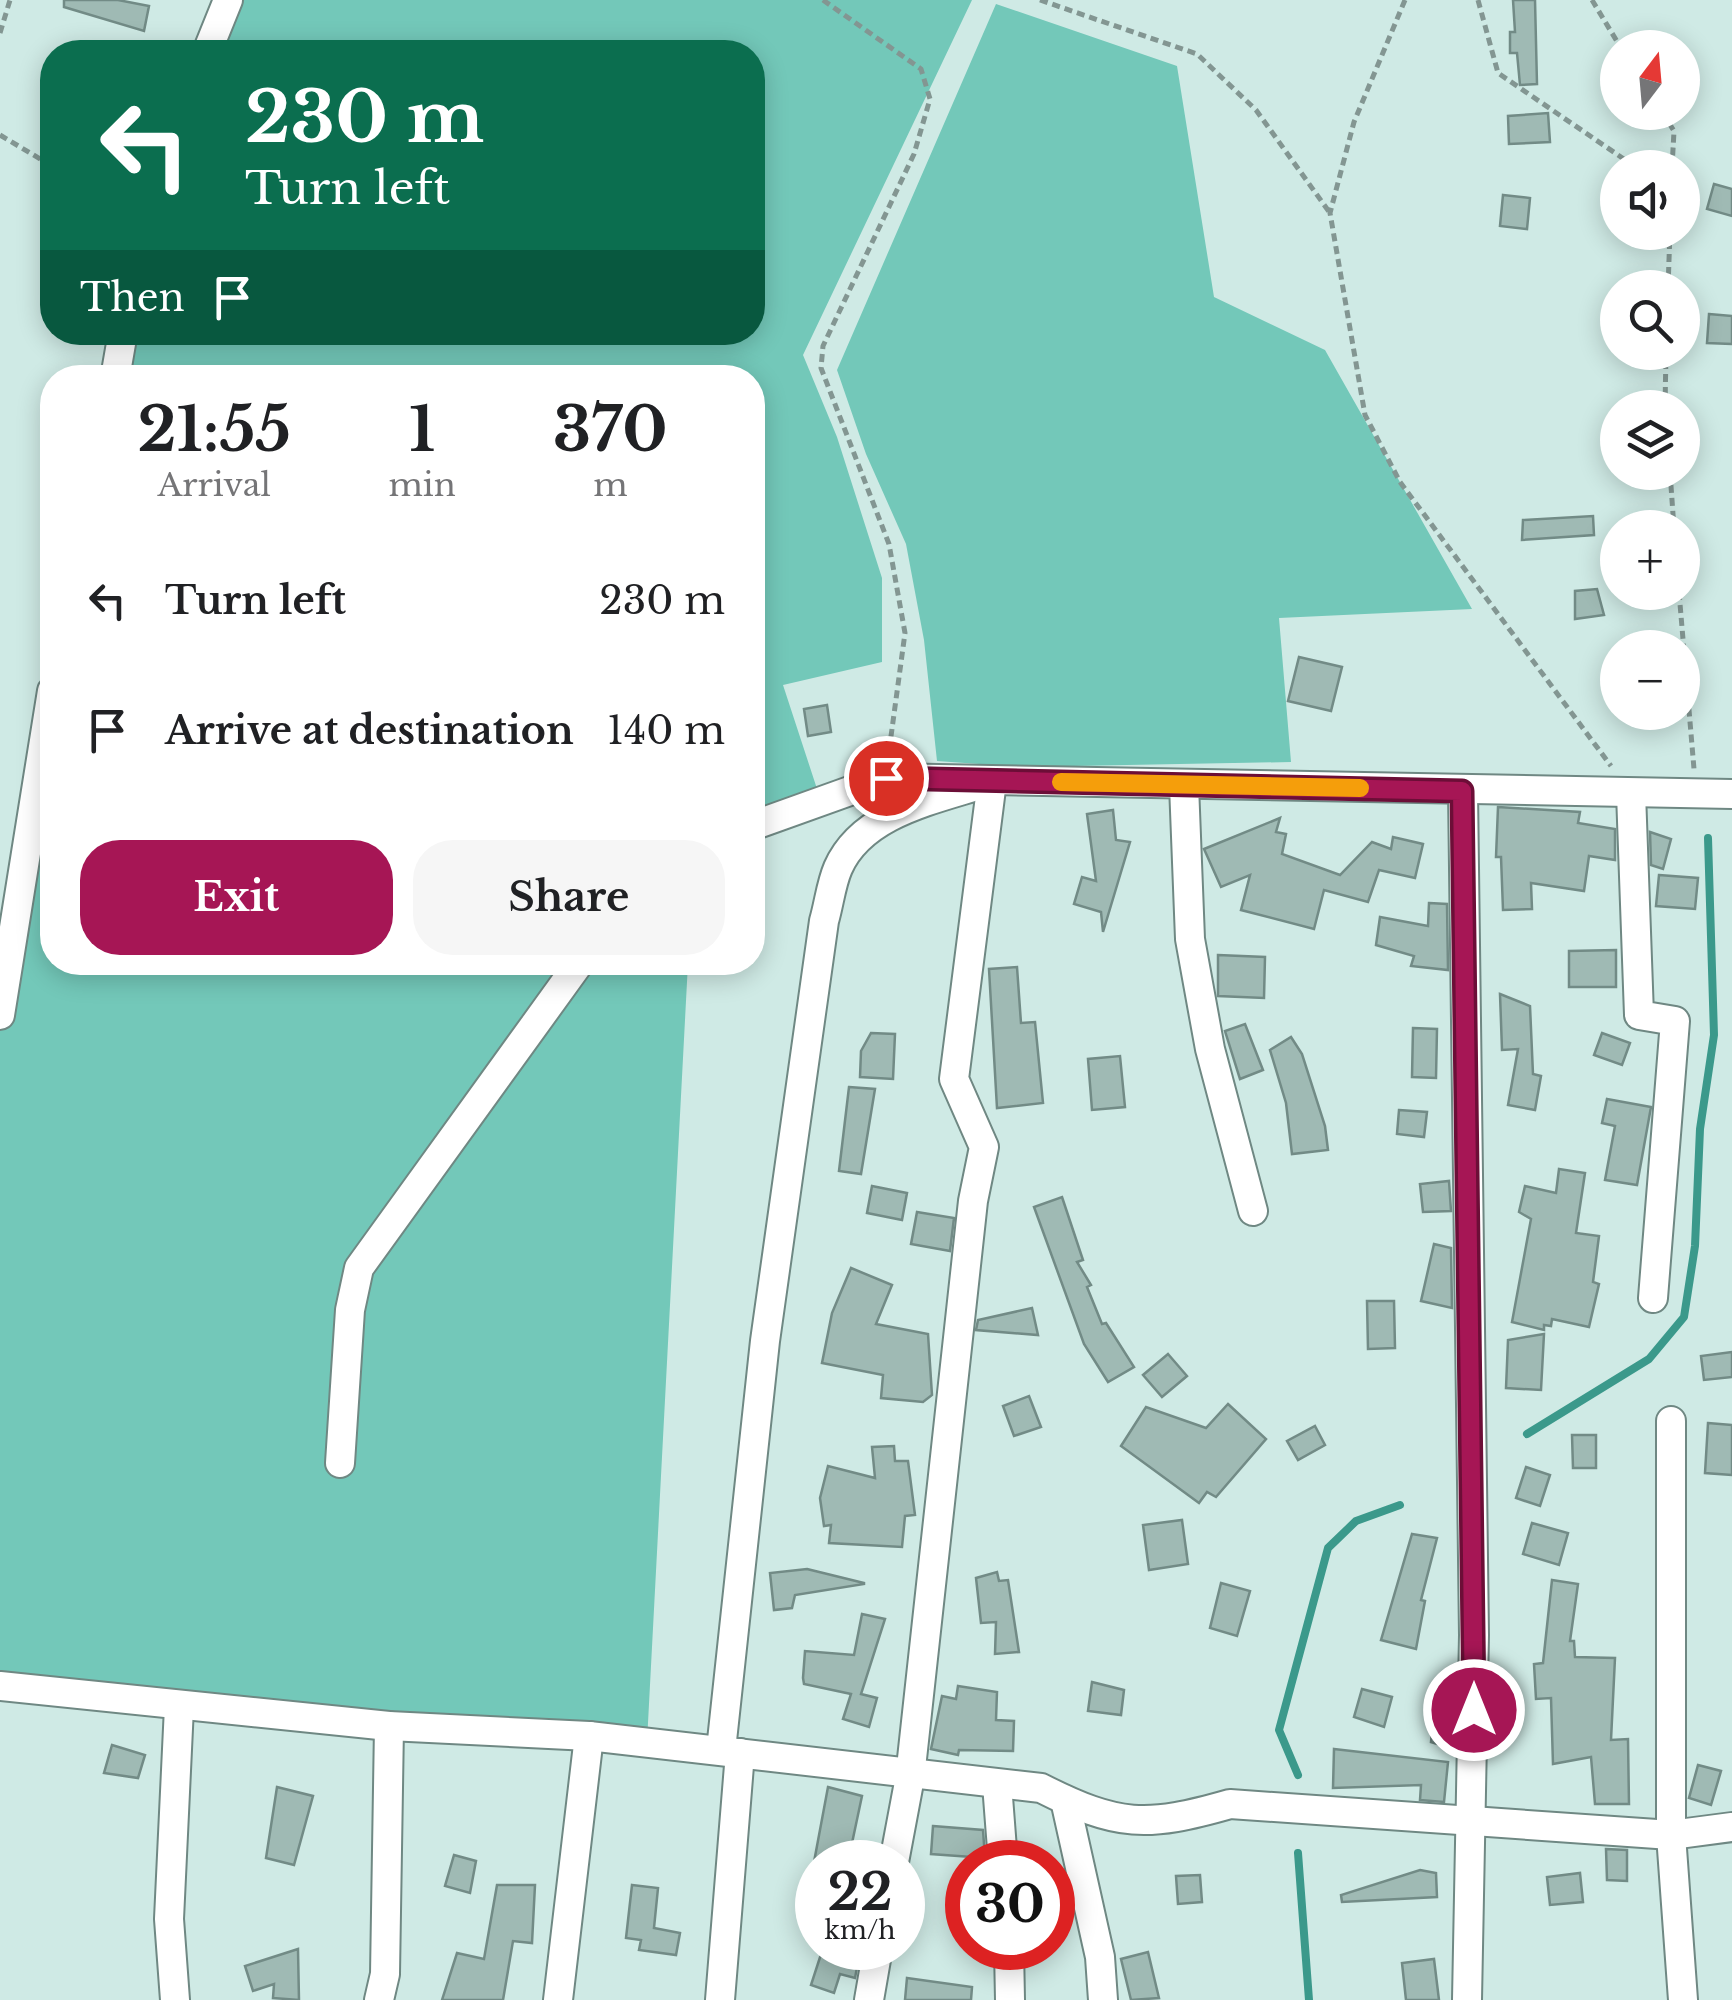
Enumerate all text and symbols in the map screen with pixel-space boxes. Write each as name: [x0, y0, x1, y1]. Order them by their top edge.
north arrow: [1600, 30, 1700, 130]
map controls: [1600, 30, 1700, 730]
text: 230 m: [245, 74, 484, 161]
icon: left: [80, 80, 210, 210]
button: sound: [1600, 150, 1700, 250]
text: Turn left: [245, 160, 450, 216]
icon: arrive: [205, 270, 260, 325]
button: search: [1600, 270, 1700, 370]
text: Then: [80, 274, 185, 321]
button: layers: [1600, 390, 1700, 490]
text: 21:55: [137, 393, 291, 467]
text: 1: [409, 393, 435, 467]
text: 370: [553, 393, 668, 467]
text: Arrival: [158, 465, 271, 505]
text: min: [388, 465, 456, 505]
text: m: [593, 465, 628, 505]
button: +: [1600, 510, 1700, 610]
icon: left: [80, 573, 135, 628]
text: Turn left: [165, 577, 346, 624]
text: 230 m: [599, 577, 725, 624]
button: −: [1600, 630, 1700, 730]
icon: arrive: [80, 703, 135, 758]
text: Arrive at destination: [165, 707, 574, 754]
text: 140 m: [607, 707, 725, 754]
pin: [844, 736, 929, 821]
icon: arrive: [859, 751, 914, 806]
button: Exit: [80, 840, 393, 955]
button: Share: [413, 840, 725, 955]
position arrow: [1422, 1658, 1526, 1762]
speed limit sign: 30: [945, 1840, 1075, 1970]
text: 22: [827, 1861, 893, 1924]
text: km/h: [825, 1915, 895, 1946]

